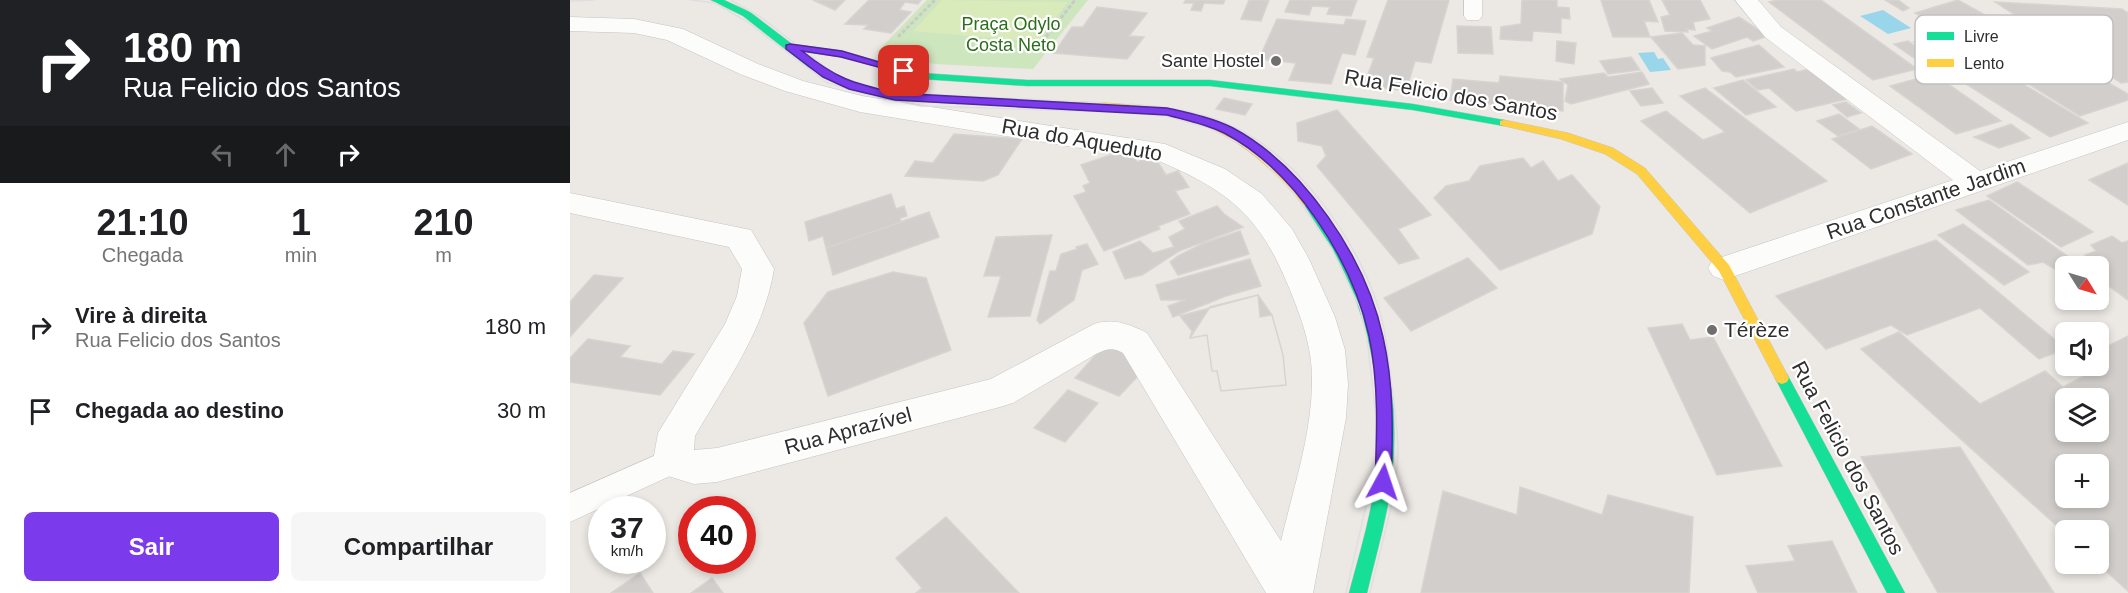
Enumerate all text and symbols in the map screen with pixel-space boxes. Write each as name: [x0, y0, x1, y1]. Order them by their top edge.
park label: Praça Odylo Costa Neto: [961, 14, 1061, 55]
legend: [1915, 15, 2113, 84]
icon: right: [24, 24, 102, 102]
text: 180 m: [123, 24, 242, 71]
text: Livre: [1964, 28, 1999, 45]
pin: [878, 45, 929, 96]
place label: Sante Hostel: [1161, 51, 1264, 71]
icon: arrive: [887, 54, 920, 87]
marker: Sante Hostel: [1269, 54, 1283, 68]
text: Lento: [1964, 55, 2004, 72]
street label: Rua Felicio dos Santos: [1343, 64, 1559, 125]
text: Rua Felicio dos Santos: [123, 73, 401, 103]
street label: Rua do Aqueduto: [1000, 114, 1164, 165]
icon: left: [206, 138, 239, 171]
icon: ahead: [269, 138, 302, 171]
icon: right: [332, 138, 365, 171]
street label: Rua Constante Jardim: [1823, 154, 2028, 243]
text: 21:10: [96, 202, 188, 243]
text: 1: [291, 202, 311, 243]
text: 210: [413, 202, 474, 243]
text: Chegada: [102, 244, 183, 266]
text: min: [285, 244, 317, 266]
text: m: [435, 244, 452, 266]
north arrow: [2055, 256, 2109, 310]
map controls: [2055, 256, 2109, 574]
text: Vire à direita: [75, 303, 207, 328]
icon: right: [24, 311, 57, 344]
text: 180 m: [485, 314, 546, 339]
place label: Térèze: [1724, 318, 1789, 341]
button: sound: [2055, 322, 2109, 376]
marker: Térèze: [1705, 323, 1719, 337]
text: Rua Felicio dos Santos: [75, 329, 281, 351]
street label: Rua Felicio dos Santos: [1788, 357, 1909, 559]
button: layers: [2055, 388, 2109, 442]
icon: arrive: [24, 395, 57, 428]
text: Chegada ao destino: [75, 398, 284, 423]
text: 30 m: [497, 398, 546, 423]
street label: Rua Aprazível: [782, 402, 914, 459]
position arrow: [1351, 450, 1415, 514]
button: +: [2055, 454, 2109, 508]
speed limit sign: 40: [678, 496, 756, 574]
text: 37: [610, 511, 644, 544]
button: Sair: [24, 512, 279, 581]
button: Compartilhar: [291, 512, 546, 581]
button: −: [2055, 520, 2109, 574]
text: km/h: [611, 542, 643, 559]

